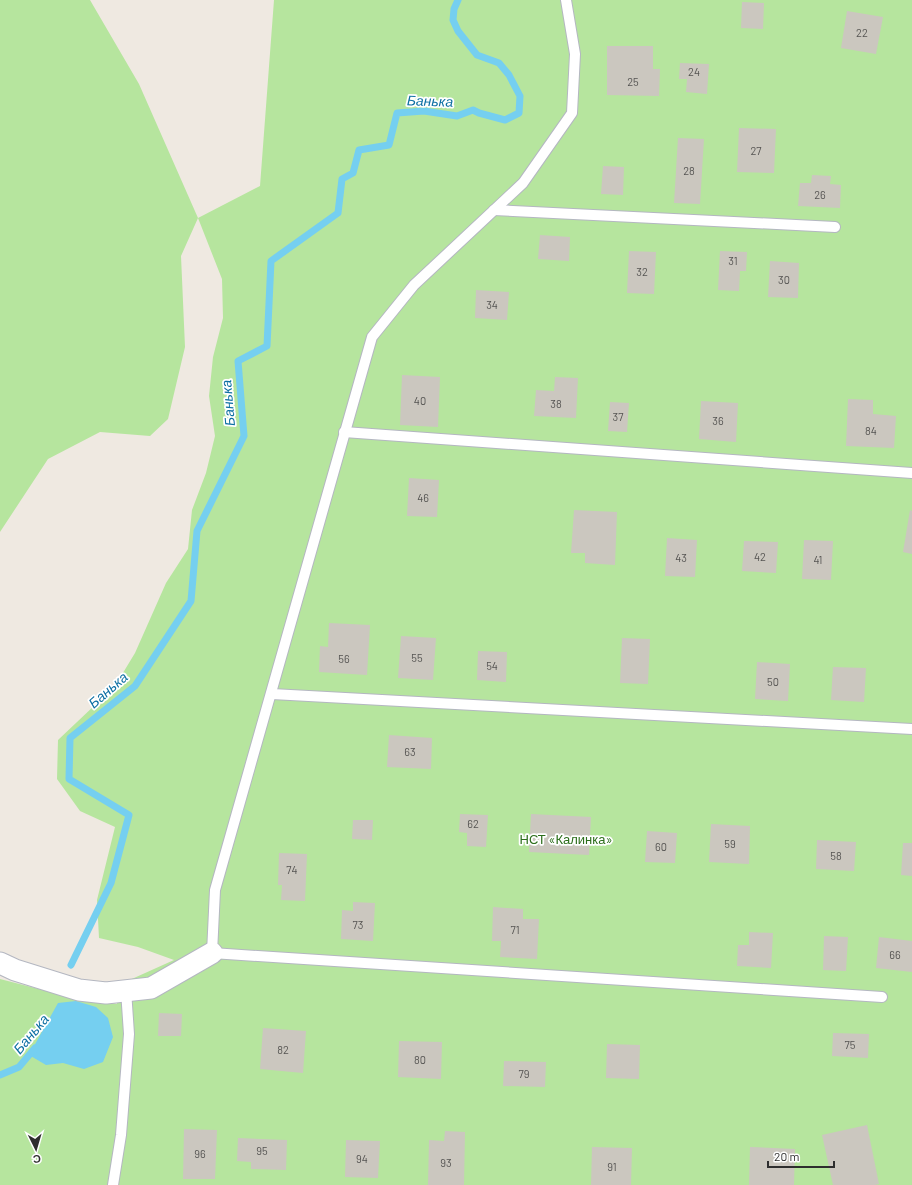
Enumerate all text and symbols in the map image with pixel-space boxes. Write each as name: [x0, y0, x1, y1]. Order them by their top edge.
house number: 22: [856, 26, 868, 39]
house number: 24: [688, 65, 700, 78]
house number: 25: [627, 75, 639, 88]
water label: Банька: [407, 91, 454, 110]
house number: 27: [750, 144, 762, 157]
house number: 28: [683, 164, 695, 177]
house number: 26: [814, 188, 826, 201]
house number: 31: [728, 254, 738, 267]
house number: 32: [636, 265, 648, 278]
house number: 30: [778, 273, 790, 286]
house number: 34: [486, 298, 498, 311]
water label: Банька: [217, 379, 238, 427]
house number: 40: [414, 394, 426, 407]
house number: 38: [550, 397, 562, 410]
house number: 37: [613, 410, 623, 423]
house number: 36: [712, 414, 724, 427]
house number: 84: [865, 424, 877, 437]
house number: 46: [417, 491, 429, 504]
house number: 42: [754, 550, 766, 563]
house number: 43: [675, 551, 687, 564]
house number: 41: [814, 553, 822, 566]
house number: 55: [411, 651, 423, 664]
house number: 56: [338, 652, 350, 665]
house number: 54: [486, 659, 498, 672]
water label: Банька: [85, 668, 131, 711]
house number: 50: [767, 675, 779, 688]
house number: 63: [404, 745, 416, 758]
house number: 62: [467, 817, 479, 830]
park label: НСТ «Калинка»: [520, 831, 612, 847]
house number: 59: [724, 837, 736, 850]
house number: 60: [655, 840, 667, 853]
house number: 58: [830, 849, 842, 862]
house number: 74: [286, 863, 298, 876]
house number: 73: [353, 918, 363, 931]
house number: 71: [510, 923, 520, 936]
house number: 66: [889, 948, 901, 961]
water label: Банька: [9, 1010, 52, 1057]
house number: 75: [845, 1038, 856, 1051]
house number: 82: [277, 1043, 289, 1056]
house number: 80: [414, 1053, 426, 1066]
house number: 79: [519, 1067, 530, 1080]
north arrow: [16, 1129, 56, 1169]
scale bar: [768, 1143, 834, 1169]
house number: 95: [256, 1144, 268, 1157]
house number: 96: [194, 1147, 206, 1160]
text: 20 m: [774, 1149, 800, 1163]
house number: 94: [356, 1152, 368, 1165]
text: С: [32, 1153, 41, 1166]
house number: 93: [440, 1156, 452, 1169]
house number: 91: [607, 1160, 617, 1173]

